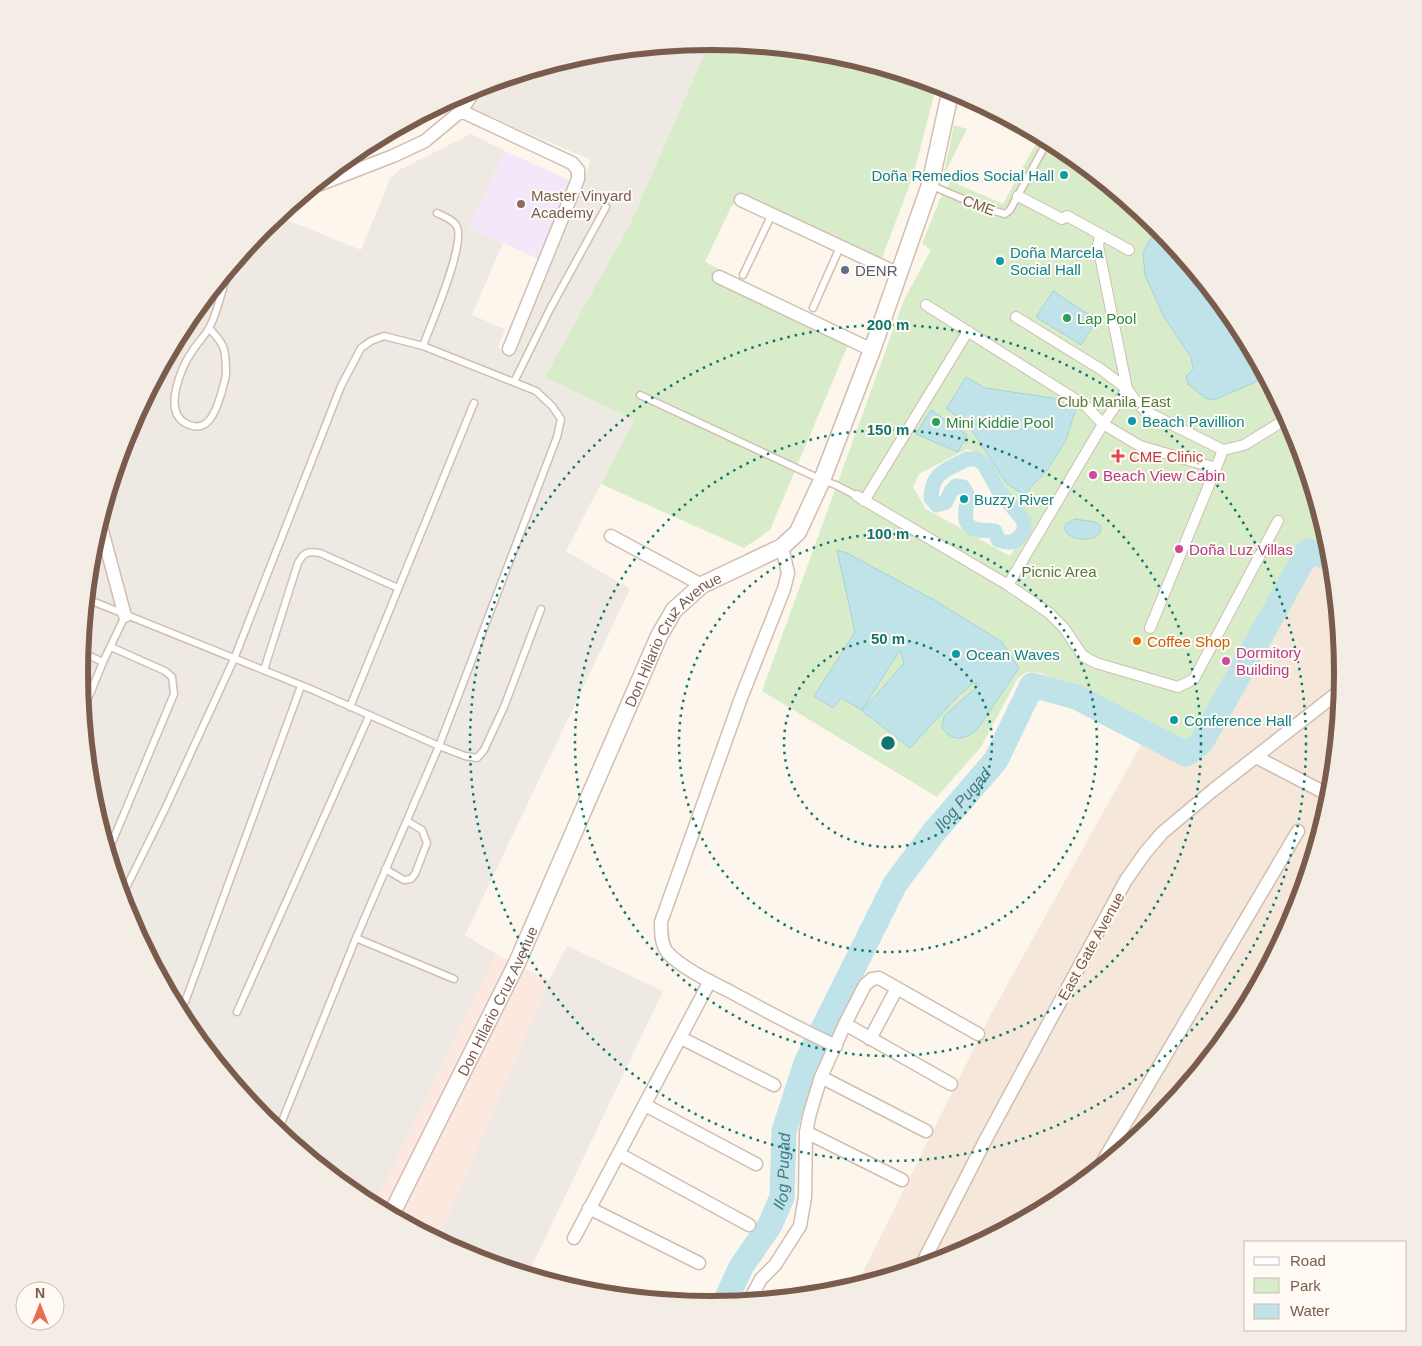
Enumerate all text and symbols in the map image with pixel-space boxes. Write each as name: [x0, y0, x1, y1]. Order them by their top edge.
place label: Doña Remedios Social Hall: [871, 167, 1054, 184]
marker: Doña Remedios Social Hall: [1058, 169, 1070, 181]
place label: Master Vinyard Academy: [531, 187, 632, 221]
street label: CME: [960, 191, 998, 219]
marker: Master Vinyard Academy: [515, 198, 527, 210]
place label: Doña Marcela Social Hall: [1010, 244, 1104, 278]
marker: Doña Marcela Social Hall: [994, 255, 1006, 267]
place label: DENR: [855, 262, 898, 279]
marker: DENR: [839, 264, 851, 276]
place label: Lap Pool: [1077, 310, 1136, 327]
marker: Lap Pool: [1061, 312, 1073, 324]
text: 200 m: [867, 316, 909, 333]
park label: Club Manila East: [1057, 393, 1172, 410]
place label: Beach Pavillion: [1142, 413, 1245, 430]
place label: Mini Kiddie Pool: [946, 414, 1054, 431]
marker: Beach Pavillion: [1126, 415, 1138, 427]
marker: Mini Kiddie Pool: [930, 416, 942, 428]
text: 150 m: [867, 421, 909, 438]
place label: CME Clinic: [1129, 448, 1204, 465]
marker: CME Clinic: [1111, 449, 1125, 463]
place label: Beach View Cabin: [1103, 467, 1225, 484]
marker: Beach View Cabin: [1087, 469, 1099, 481]
place label: Buzzy River: [974, 491, 1054, 508]
marker: Buzzy River: [958, 493, 970, 505]
text: 100 m: [867, 525, 909, 542]
place label: Doña Luz Villas: [1189, 541, 1293, 558]
marker: Doña Luz Villas: [1173, 543, 1185, 555]
park label: Picnic Area: [1021, 563, 1097, 580]
street label: Don Hilario Cruz Avenue: [621, 569, 724, 709]
text: 50 m: [871, 630, 905, 647]
place label: Coffee Shop: [1147, 633, 1230, 650]
marker: Coffee Shop: [1131, 635, 1143, 647]
place label: Dormitory Building: [1236, 644, 1302, 678]
place label: Ocean Waves: [966, 646, 1060, 663]
marker: Ocean Waves: [950, 648, 962, 660]
marker: Dormitory Building: [1220, 655, 1232, 667]
place label: Conference Hall: [1184, 712, 1292, 729]
marker: Conference Hall: [1168, 714, 1180, 726]
centre of rings: [879, 734, 897, 752]
water label: Ilog Pugad: [931, 764, 994, 834]
street label: East Gate Avenue: [1054, 889, 1128, 1003]
street label: Don Hilario Cruz Avenue: [454, 924, 540, 1078]
water label: Ilog Pugad: [769, 1132, 792, 1212]
legend: [1244, 1241, 1407, 1331]
text: Road: [1290, 1252, 1326, 1269]
text: Park: [1290, 1277, 1321, 1294]
north arrow: [15, 1281, 65, 1331]
text: N: [35, 1285, 45, 1301]
text: Water: [1290, 1302, 1329, 1319]

